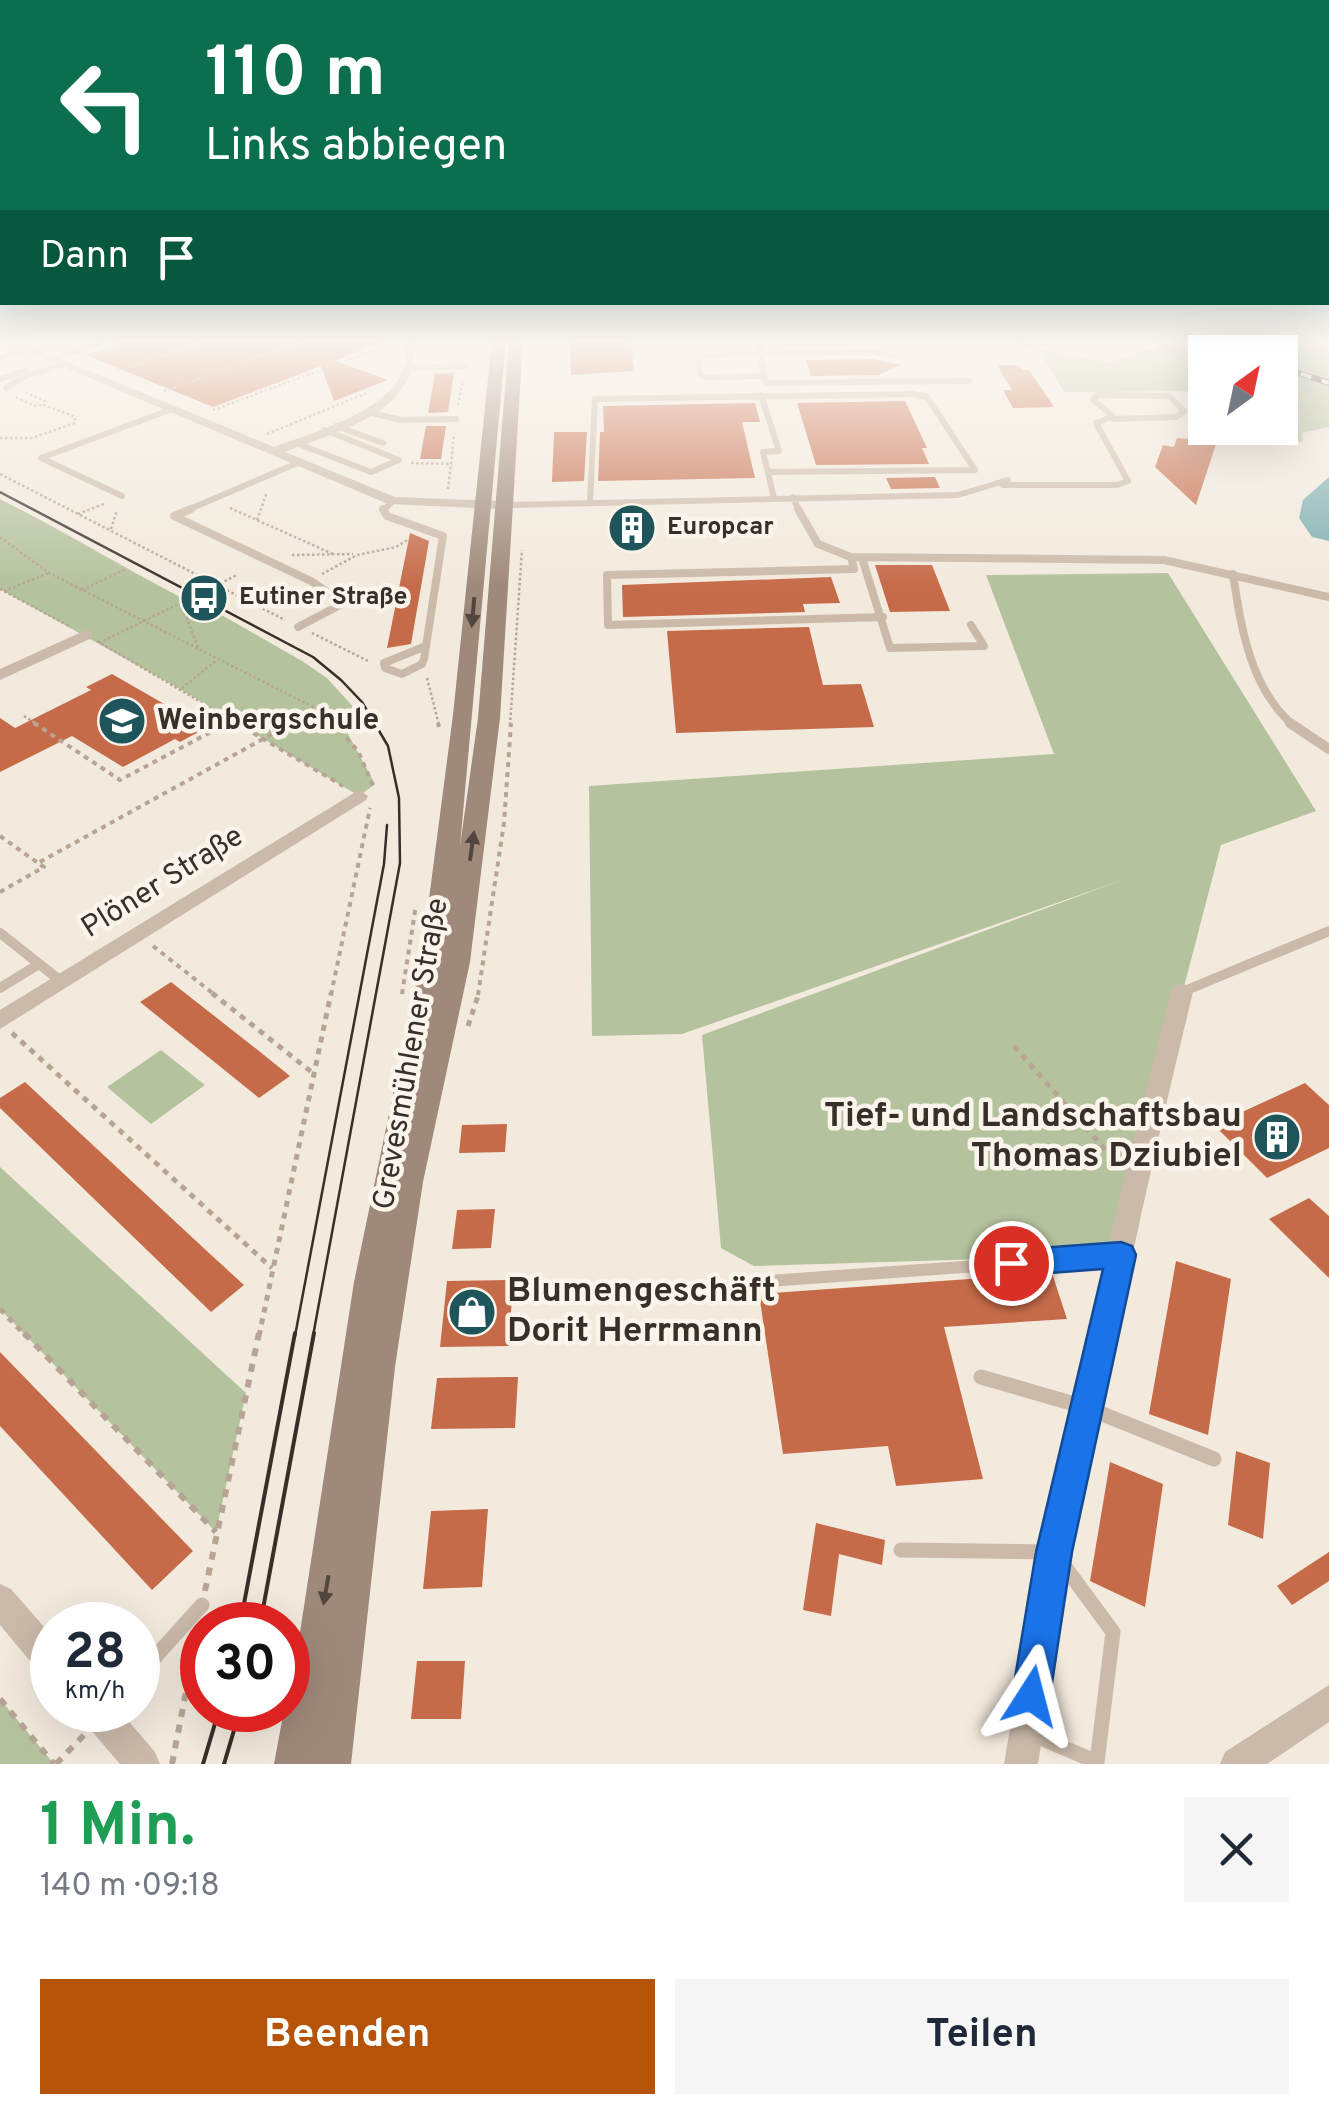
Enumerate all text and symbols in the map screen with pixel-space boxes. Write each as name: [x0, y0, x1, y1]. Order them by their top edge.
text: 110 m: [205, 32, 386, 121]
icon: left: [40, 40, 170, 170]
text: Links abbiegen: [205, 119, 507, 176]
icon: arrive: [149, 230, 204, 285]
text: Dann: [40, 233, 129, 282]
north arrow: [1188, 335, 1298, 445]
map controls: [1188, 335, 1298, 445]
building icon: Europcar: [606, 502, 658, 554]
place label: Europcar: [667, 512, 774, 544]
bus stop icon: Eutiner Straße: [178, 572, 230, 624]
place label: Eutiner Straße: [239, 582, 407, 614]
one-way arrow: [465, 596, 481, 628]
school or university icon: Weinbergschule: [96, 695, 148, 747]
place label: Weinbergschule: [157, 703, 379, 740]
street label: Plöner Straße: [75, 819, 251, 947]
one-way arrow: [464, 829, 480, 861]
street label: Grevesmühlener Straße: [366, 895, 458, 1213]
place label: Tief- und Landschaftsbau Thomas Dziubiel: [824, 1095, 1242, 1179]
building icon: Tief- und Landschaftsbau Thomas Dziubiel: [1251, 1111, 1303, 1163]
pin: [969, 1221, 1054, 1306]
icon: arrive: [984, 1236, 1039, 1291]
place label: Blumengeschäft Dorit Herrmann: [507, 1270, 776, 1354]
shop icon: Blumengeschäft Dorit Herrmann: [446, 1286, 498, 1338]
one-way arrow: [318, 1575, 333, 1606]
speed limit sign: 30: [180, 1602, 310, 1732]
text: 28: [64, 1623, 126, 1686]
position arrow: [979, 1644, 1083, 1748]
text: km/h: [65, 1676, 125, 1708]
text: 1 Min.: [40, 1791, 195, 1867]
button: close: [1184, 1797, 1289, 1902]
text: 140 m · 09:18: [40, 1867, 220, 1907]
button: Beenden: [40, 1979, 655, 2094]
button: Teilen: [675, 1979, 1289, 2094]

